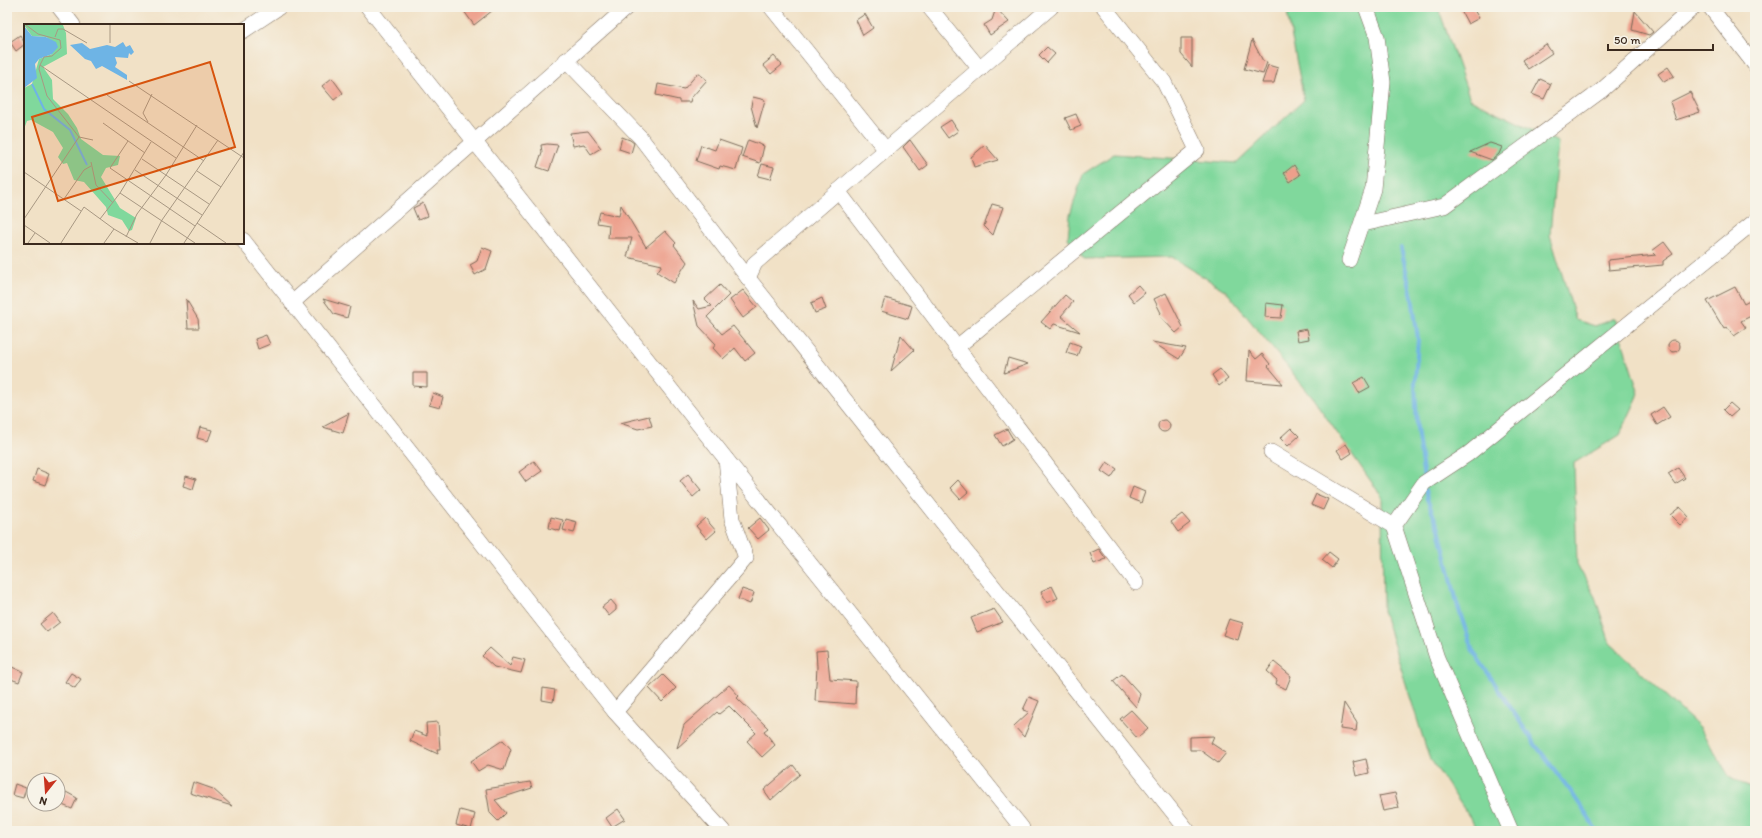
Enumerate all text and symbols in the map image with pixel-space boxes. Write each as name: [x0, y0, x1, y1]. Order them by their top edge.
inset map: [24, 24, 244, 244]
scale bar: [1608, 26, 1713, 52]
text: 50 m: [1614, 33, 1640, 47]
north arrow: [26, 772, 66, 812]
text: N: [38, 794, 49, 808]

